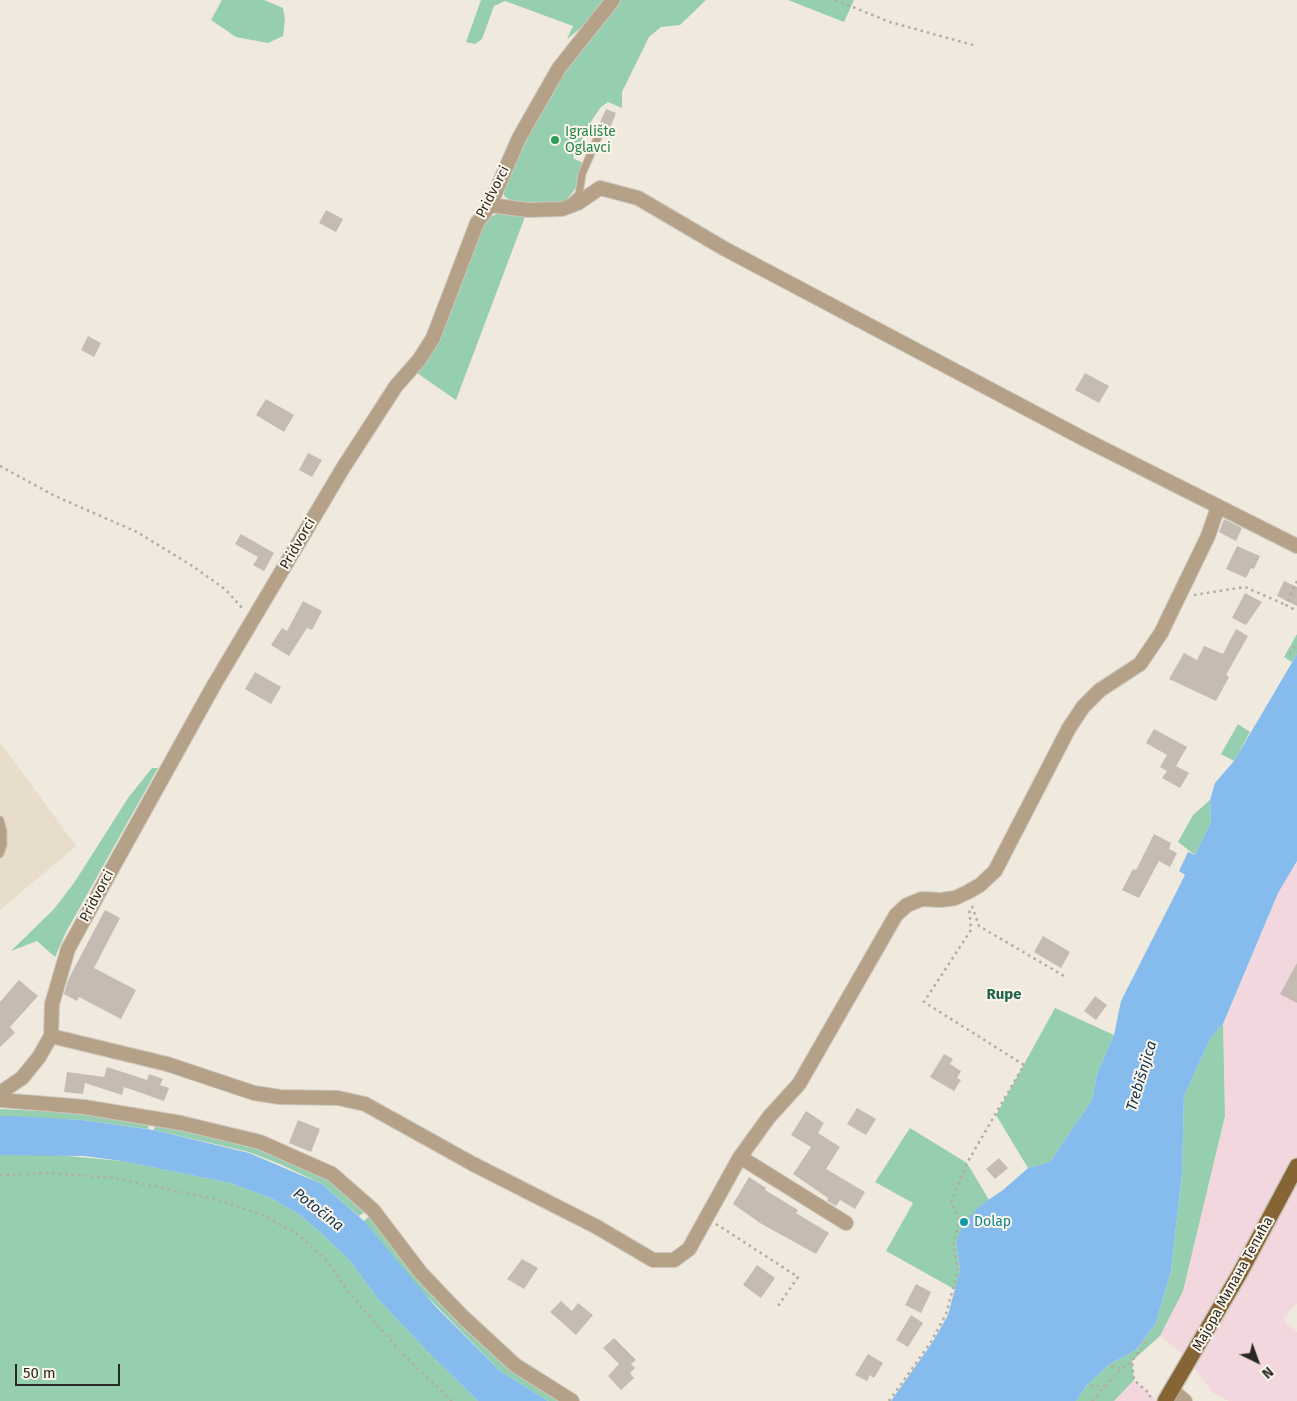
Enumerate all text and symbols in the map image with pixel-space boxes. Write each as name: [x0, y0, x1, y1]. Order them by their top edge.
place label: Igralište Oglavci: [565, 124, 616, 156]
marker: Igralište Oglavci: [549, 134, 561, 146]
street label: Pridvorci: [473, 163, 513, 221]
street label: Pridvorci: [277, 515, 319, 573]
street label: Pridvorci: [76, 867, 118, 925]
district label: Rupe: [986, 986, 1022, 1004]
water label: Trebišnjica: [1123, 1039, 1161, 1113]
water label: Potočina: [289, 1185, 347, 1235]
place label: Dolap: [974, 1214, 1011, 1230]
street label: Мајора Милана Тепића: [1189, 1214, 1277, 1354]
marker: Dolap: [958, 1216, 970, 1228]
north arrow: [1232, 1336, 1282, 1386]
scale bar: [18, 1354, 122, 1386]
text: N: [1258, 1363, 1277, 1382]
text: 50 m: [23, 1364, 56, 1382]

